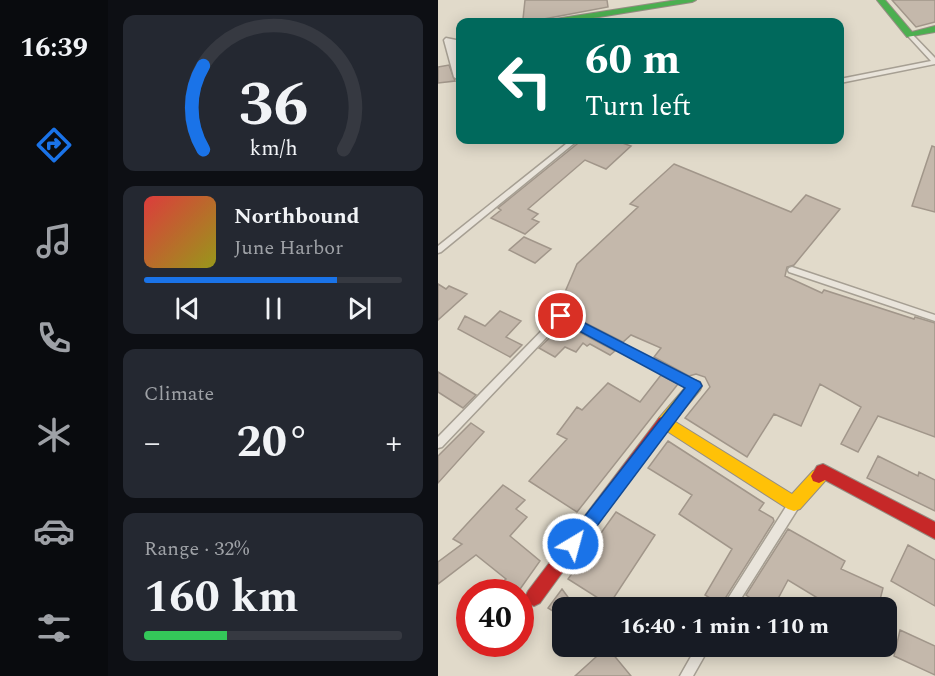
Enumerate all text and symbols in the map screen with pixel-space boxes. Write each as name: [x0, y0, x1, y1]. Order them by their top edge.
text: 16:39: [20, 27, 88, 69]
text: 60 m: [585, 29, 680, 92]
icon: left: [486, 42, 564, 120]
text: 36: [238, 58, 308, 153]
text: Turn left: [585, 86, 691, 128]
icon: directions: [33, 124, 75, 166]
text: km/h: [249, 132, 297, 165]
text: Northbound: [234, 200, 360, 233]
icon: music: [33, 220, 75, 262]
text: June Harbor: [234, 233, 343, 263]
pin: [535, 290, 586, 341]
icon: previous: [171, 292, 204, 325]
icon: pause: [257, 292, 290, 325]
icon: next: [343, 292, 376, 325]
icon: arrive: [544, 299, 577, 332]
icon: phone: [33, 317, 75, 359]
text: Climate: [144, 379, 214, 409]
text: 20°: [237, 408, 310, 477]
icon: climate: [33, 414, 75, 456]
text: −: [144, 418, 161, 468]
text: +: [386, 418, 402, 468]
icon: car: [33, 510, 75, 552]
position arrow: [541, 512, 605, 576]
text: Range · 32%: [144, 534, 249, 564]
text: 160 km: [144, 563, 299, 632]
speed limit sign: 40: [456, 579, 534, 657]
icon: filters: [33, 607, 75, 649]
text: 16:40 · 1 min · 110 m: [620, 610, 829, 643]

